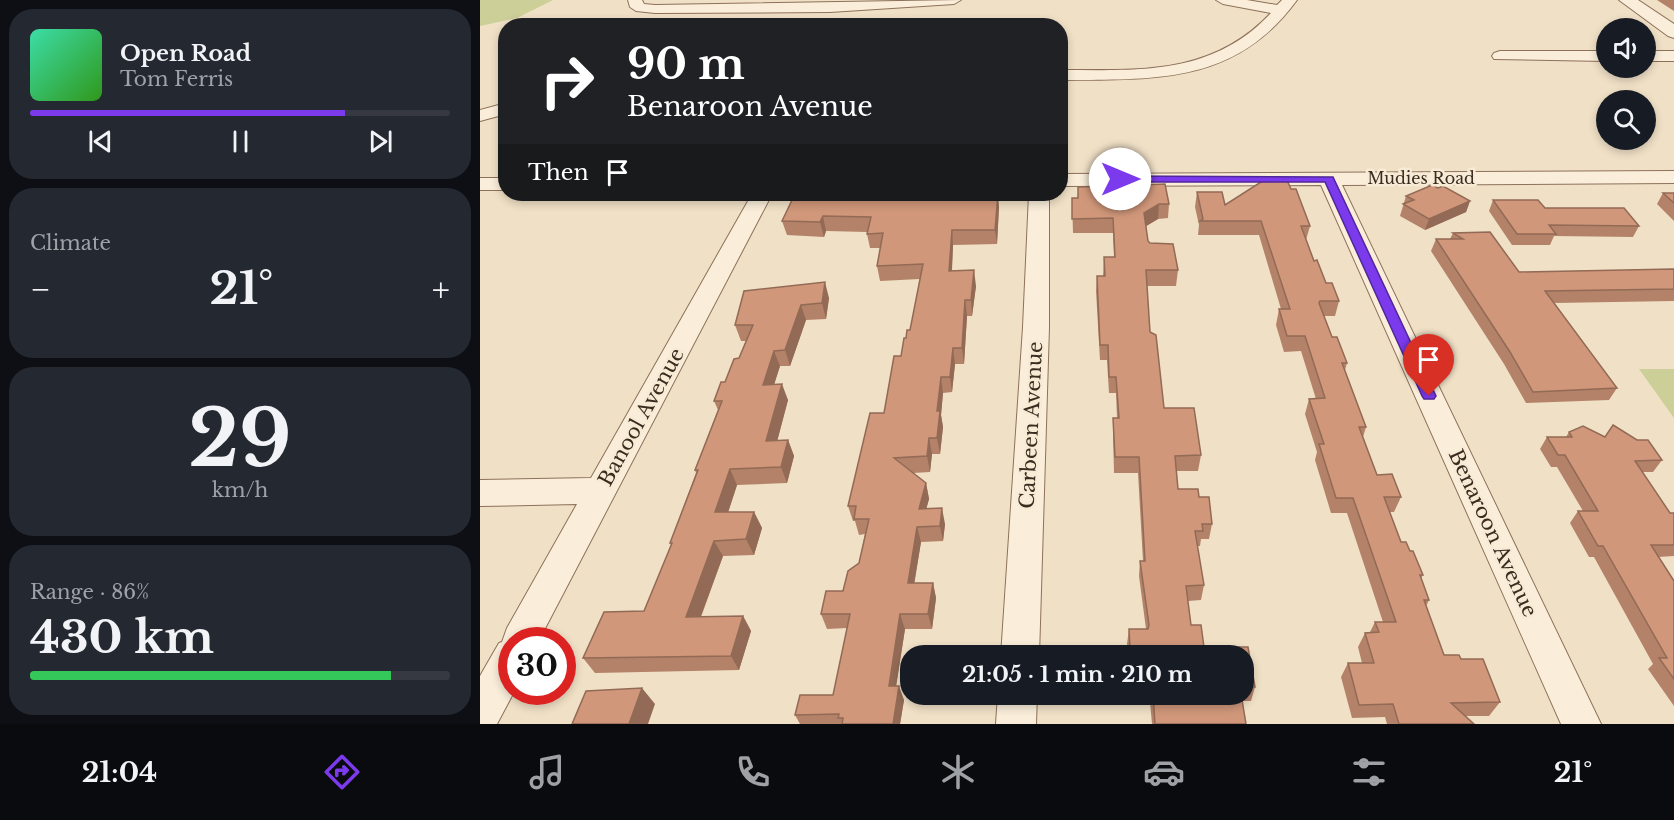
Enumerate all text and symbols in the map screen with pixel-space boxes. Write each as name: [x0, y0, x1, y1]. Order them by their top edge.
map controls: [1596, 18, 1656, 150]
button: sound: [1596, 18, 1656, 78]
text: 90 m: [627, 38, 745, 90]
text: Open Road: [120, 40, 251, 67]
icon: right: [528, 42, 606, 120]
text: Tom Ferris: [120, 67, 233, 91]
text: Benaroon Avenue: [627, 90, 873, 123]
button: search: [1596, 90, 1656, 150]
icon: previous: [84, 125, 117, 158]
icon: pause: [224, 125, 257, 158]
icon: next: [364, 125, 397, 158]
position arrow: [1088, 147, 1152, 211]
icon: arrive: [601, 156, 634, 189]
text: Then: [528, 159, 589, 186]
street label: Mudies Road: [1367, 168, 1475, 188]
text: Climate: [30, 231, 111, 255]
text: 21°: [209, 260, 273, 316]
text: −: [30, 269, 51, 310]
text: +: [432, 269, 450, 310]
pin: [1403, 334, 1454, 396]
street label: Carbeen Avenue: [1015, 341, 1047, 509]
icon: arrive: [1412, 343, 1445, 376]
street label: Banool Avenue: [593, 344, 689, 490]
text: 29: [188, 390, 292, 487]
street label: Benaroon Avenue: [1444, 445, 1542, 621]
text: km/h: [212, 478, 268, 502]
text: Range · 86%: [30, 580, 150, 604]
text: 430 km: [30, 609, 214, 665]
speed limit sign: 30: [498, 627, 576, 705]
text: 21:05 · 1 min · 210 m: [962, 661, 1192, 688]
icon: directions: [321, 751, 363, 793]
icon: music: [526, 751, 568, 793]
icon: phone: [732, 751, 774, 793]
icon: climate: [937, 751, 979, 793]
icon: car: [1143, 751, 1185, 793]
icon: filters: [1348, 751, 1390, 793]
text: 21:04: [82, 756, 157, 789]
text: 21°: [1554, 756, 1592, 789]

